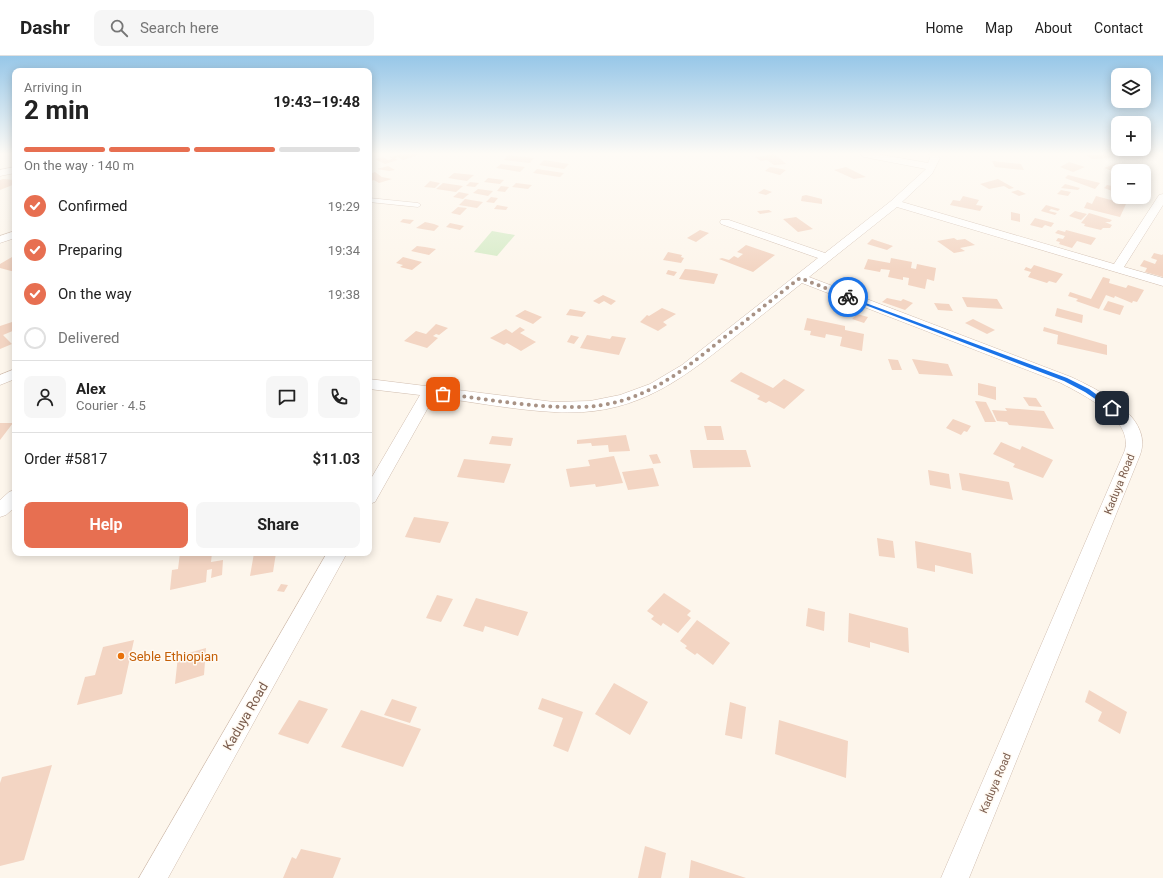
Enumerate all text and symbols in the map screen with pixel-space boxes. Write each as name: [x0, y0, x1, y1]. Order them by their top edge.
search box: [94, 10, 374, 46]
text: Dashr: [20, 16, 70, 39]
icon: search: [108, 17, 130, 39]
text: Search here: [140, 19, 219, 37]
text: Home: [925, 20, 963, 36]
text: Map: [985, 20, 1013, 36]
text: About: [1035, 20, 1072, 36]
text: Contact: [1094, 20, 1143, 36]
map controls: [1111, 68, 1151, 204]
button: layers: [1111, 68, 1151, 108]
text: Arriving in: [24, 80, 82, 95]
text: 19:43–19:48: [273, 93, 360, 111]
text: 2 min: [24, 95, 89, 125]
button: +: [1111, 116, 1151, 156]
text: On the way · 140 m: [24, 158, 134, 173]
button: −: [1111, 164, 1151, 204]
icon: check: [24, 195, 46, 217]
text: Confirmed: [58, 197, 128, 215]
text: 19:29: [328, 199, 360, 214]
icon: check: [24, 239, 46, 261]
text: Preparing: [58, 241, 122, 259]
text: 19:34: [328, 243, 360, 258]
courier: [828, 277, 868, 317]
icon: check: [24, 283, 46, 305]
text: On the way: [58, 285, 132, 303]
icon: bike: [837, 286, 859, 308]
text: 19:38: [328, 287, 360, 302]
text: Delivered: [58, 329, 120, 347]
button: person: [24, 376, 66, 418]
button: chat: [266, 376, 308, 418]
button: phone: [318, 376, 360, 418]
pin: [426, 377, 460, 411]
text: Alex: [76, 380, 106, 398]
icon: bag: [432, 383, 454, 405]
pin: [1095, 391, 1129, 425]
icon: home: [1101, 397, 1123, 419]
text: Courier · 4.5: [76, 398, 146, 413]
text: Order #5817: [24, 450, 107, 468]
text: $11.03: [313, 450, 360, 468]
street label: Kaduya Road: [1101, 452, 1138, 516]
button: Help: [24, 502, 188, 548]
button: Share: [196, 502, 360, 548]
place label: Seble Ethiopian: [129, 649, 218, 664]
marker: Seble Ethiopian: [116, 651, 126, 661]
street label: Kaduya Road: [220, 680, 271, 753]
street label: Kaduya Road: [977, 751, 1014, 815]

